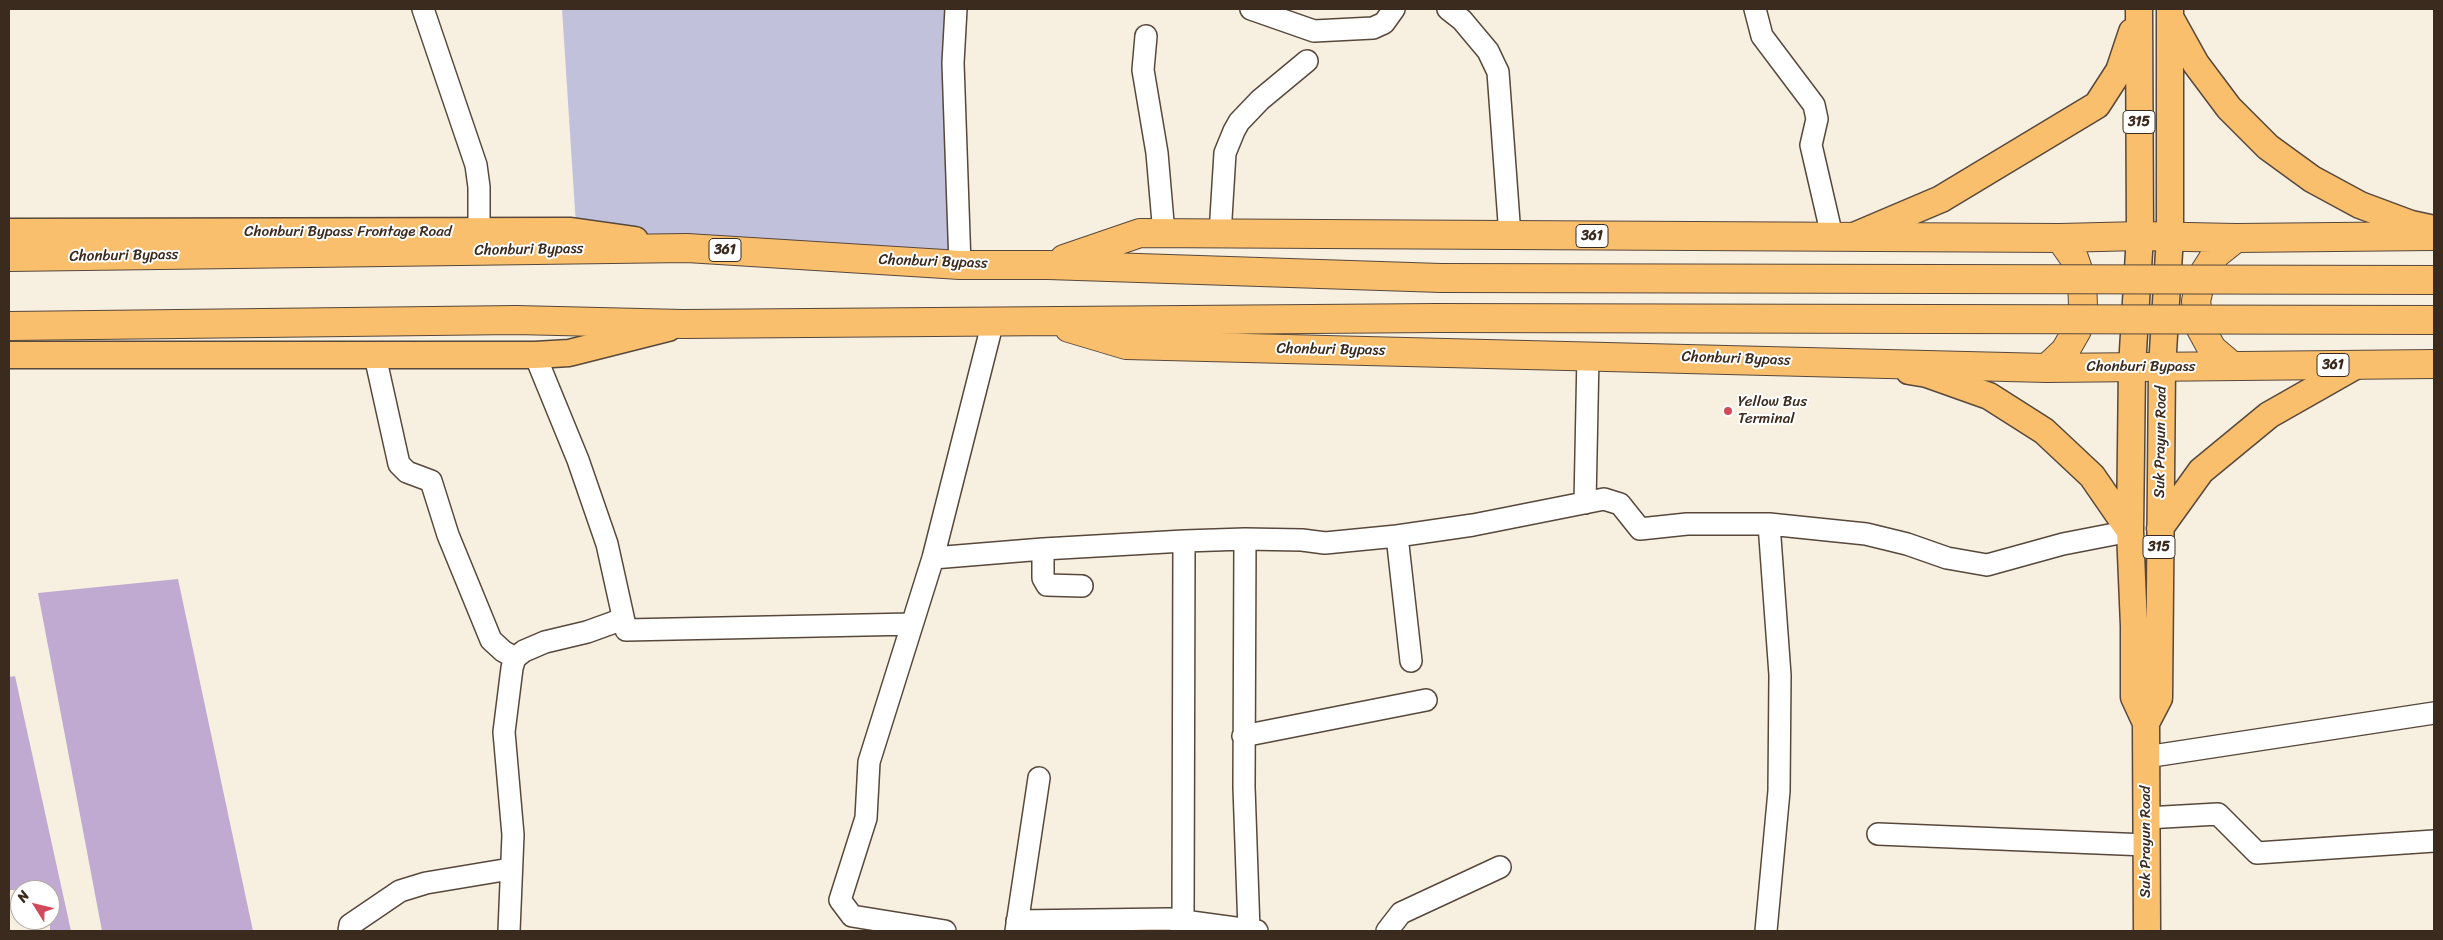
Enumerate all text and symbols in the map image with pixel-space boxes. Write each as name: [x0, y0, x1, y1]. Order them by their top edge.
road number: 315: [2123, 110, 2155, 134]
street label: Chonburi Bypass Frontage Road: [244, 223, 452, 241]
road number: 361: [1576, 225, 1608, 248]
road number: 361: [709, 238, 741, 262]
street label: Chonburi Bypass: [474, 240, 584, 260]
street label: Chonburi Bypass: [69, 246, 179, 266]
street label: Chonburi Bypass: [878, 251, 988, 273]
street label: Chonburi Bypass: [1276, 340, 1386, 360]
street label: Chonburi Bypass: [1681, 348, 1791, 370]
road number: 361: [2317, 354, 2349, 376]
street label: Chonburi Bypass: [2087, 358, 2195, 376]
street label: Suk Prayun Road: [2151, 386, 2171, 498]
place label: Yellow Bus Terminal: [1738, 393, 1807, 428]
marker: Yellow Bus Terminal: [1722, 405, 1734, 417]
road number: 315: [2143, 536, 2175, 558]
street label: Suk Prayun Road: [2137, 786, 2155, 898]
north arrow: [10, 880, 60, 930]
text: N: [10, 885, 36, 908]

